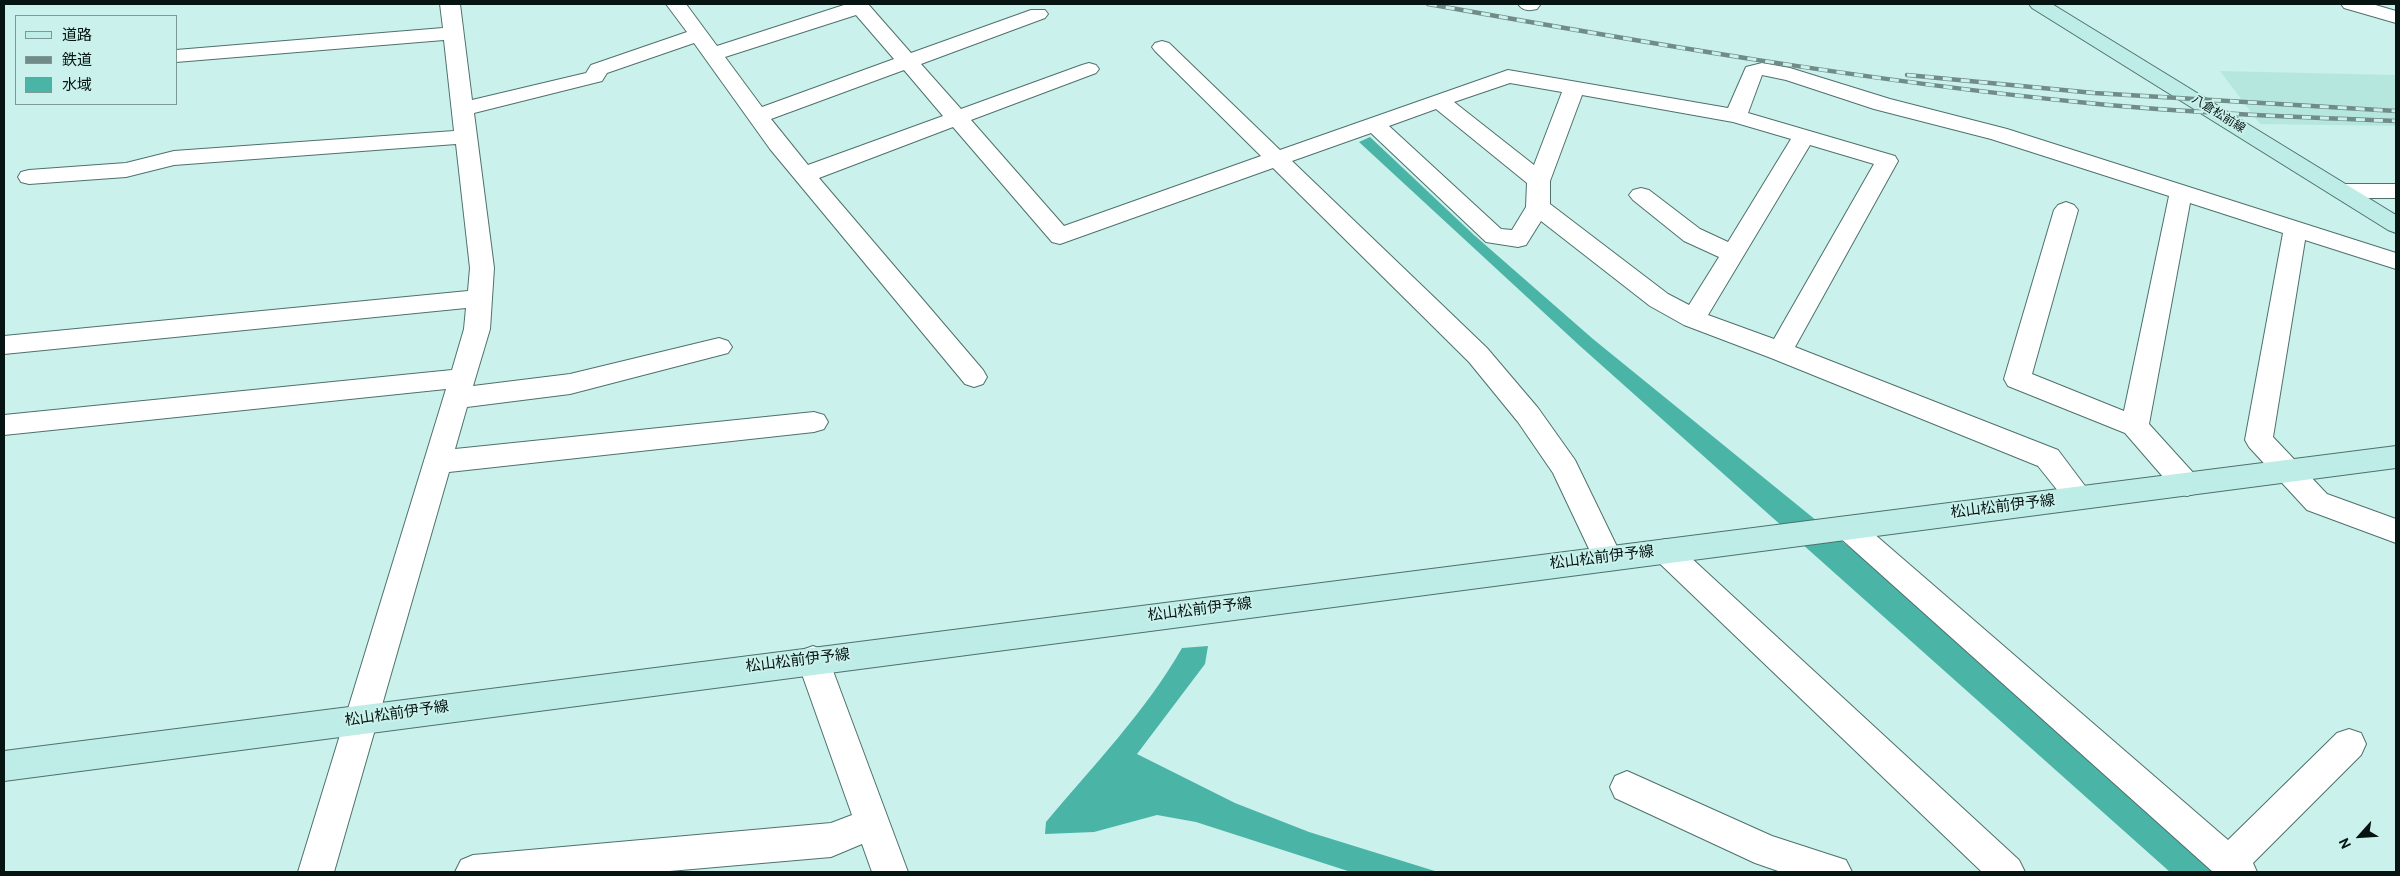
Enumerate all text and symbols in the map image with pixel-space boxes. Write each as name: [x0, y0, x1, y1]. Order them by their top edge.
legend: [15, 15, 178, 105]
text: 道路: [62, 27, 92, 46]
text: 鉄道: [62, 52, 92, 71]
text: 水域: [62, 77, 92, 96]
street label: 八倉松前線: [2189, 93, 2247, 137]
street label: 松山松前伊予線: [1950, 493, 2056, 523]
street label: 松山松前伊予線: [1549, 544, 1655, 574]
street label: 松山松前伊予線: [1147, 596, 1253, 626]
street label: 松山松前伊予線: [745, 647, 851, 677]
street label: 松山松前伊予線: [344, 699, 450, 731]
north arrow: [2335, 811, 2385, 861]
text: N: [2336, 835, 2356, 851]

